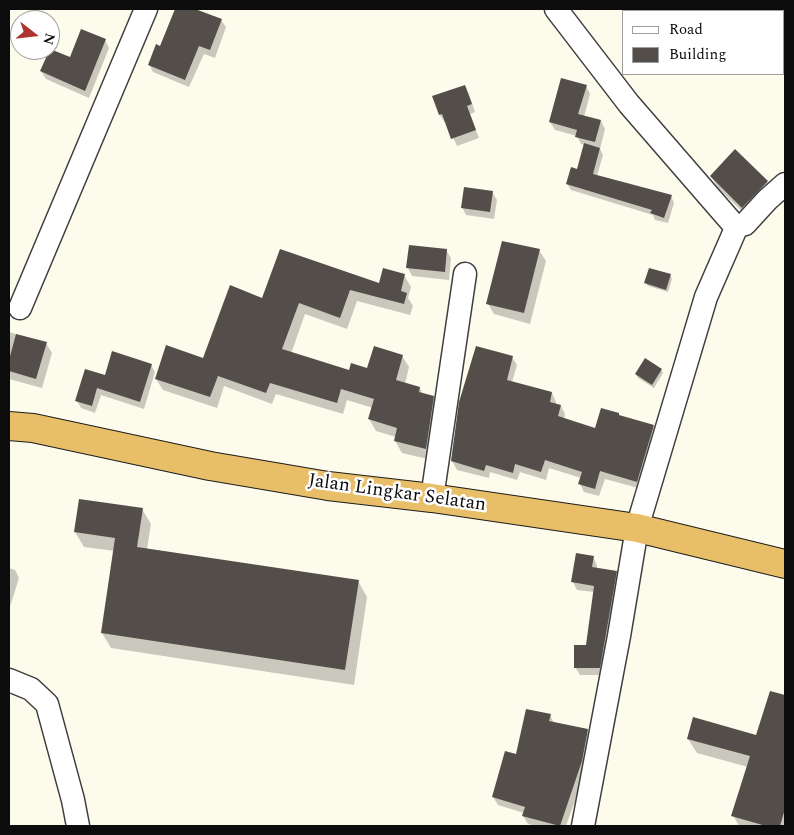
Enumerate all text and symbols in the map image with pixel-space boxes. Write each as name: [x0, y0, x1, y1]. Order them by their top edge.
north arrow: [10, 10, 60, 60]
legend: [622, 10, 784, 75]
text: Road: [669, 18, 703, 41]
text: N: [37, 31, 61, 47]
text: Building: [669, 43, 726, 66]
street label: Jalan Lingkar Selatan: [307, 470, 487, 518]

